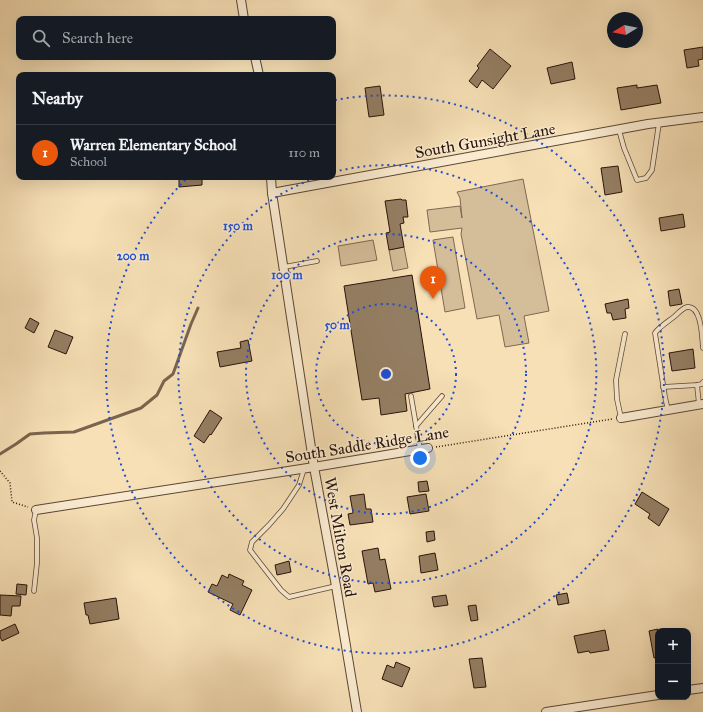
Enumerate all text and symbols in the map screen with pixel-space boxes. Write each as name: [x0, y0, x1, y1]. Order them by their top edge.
north arrow: [607, 12, 643, 48]
search box: [16, 16, 336, 60]
icon: search: [30, 27, 52, 49]
text: Search here: [62, 29, 133, 47]
text: Nearby: [32, 88, 83, 109]
street label: South Gunsight Lane: [413, 119, 557, 163]
text: Warren Elementary School: [70, 136, 237, 154]
text: 1: [42, 145, 48, 161]
text: 110 m: [288, 145, 320, 161]
text: School: [70, 154, 107, 170]
text: 150 m: [223, 219, 254, 233]
text: 200 m: [117, 249, 150, 263]
pin: 1: [420, 266, 446, 299]
text: 100 m: [271, 268, 304, 282]
text: 50 m: [324, 318, 351, 332]
centre of rings: [379, 367, 393, 381]
street label: South Saddle Ridge Lane: [284, 422, 451, 468]
your location: [410, 448, 430, 468]
street label: West Milton Road: [321, 476, 360, 598]
map controls: [655, 628, 691, 700]
button: +: [655, 628, 691, 664]
button: −: [655, 664, 691, 700]

